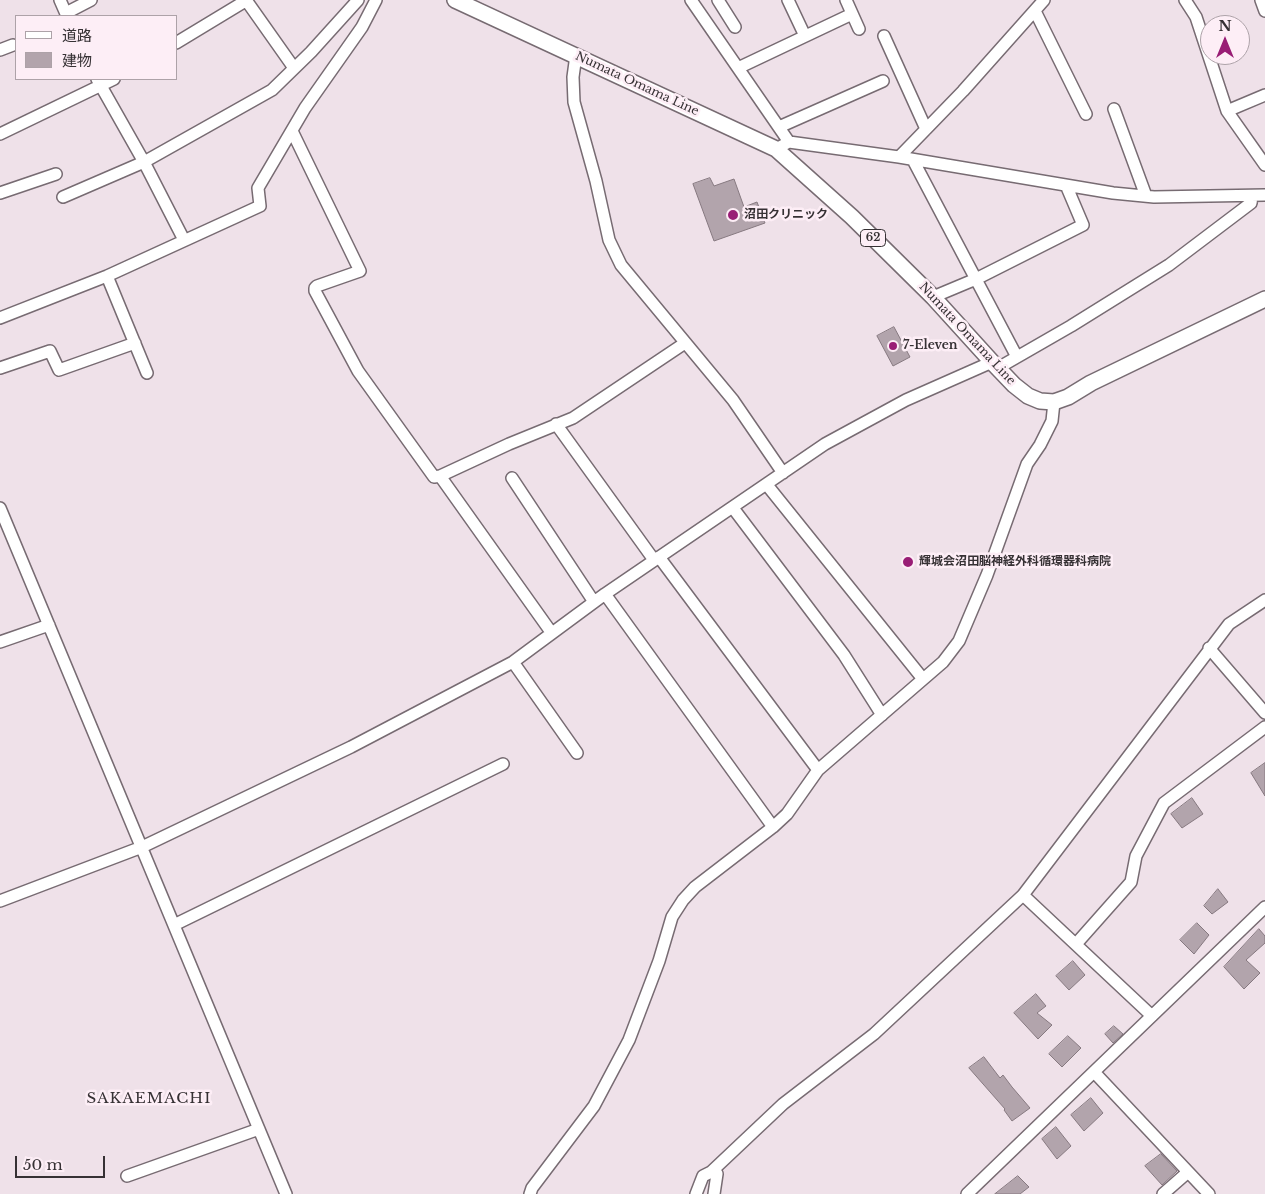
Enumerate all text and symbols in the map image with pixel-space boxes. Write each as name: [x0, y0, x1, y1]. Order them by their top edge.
legend: [15, 15, 178, 80]
north arrow: [1200, 15, 1250, 65]
text: N: [1218, 17, 1232, 35]
text: 道路: [62, 26, 92, 45]
street label: Numata Omama Line: [573, 49, 701, 119]
text: 建物: [62, 51, 92, 70]
marker: 沼田クリニック: [726, 208, 740, 222]
place label: 沼田クリニック: [744, 208, 828, 222]
road number: 62: [860, 230, 886, 247]
street label: Numata Omama Line: [916, 280, 1018, 388]
place label: 7-Eleven: [903, 339, 958, 353]
marker: 7-Eleven: [887, 340, 899, 352]
marker: 輝城会沼田脳神経外科循環器科病院: [901, 555, 915, 569]
place label: 輝城会沼田脳神経外科循環器科病院: [919, 555, 1111, 569]
district label: SAKAEMACHI: [85, 1090, 213, 1108]
scale bar: [18, 1146, 108, 1178]
text: 50 m: [23, 1155, 63, 1174]

